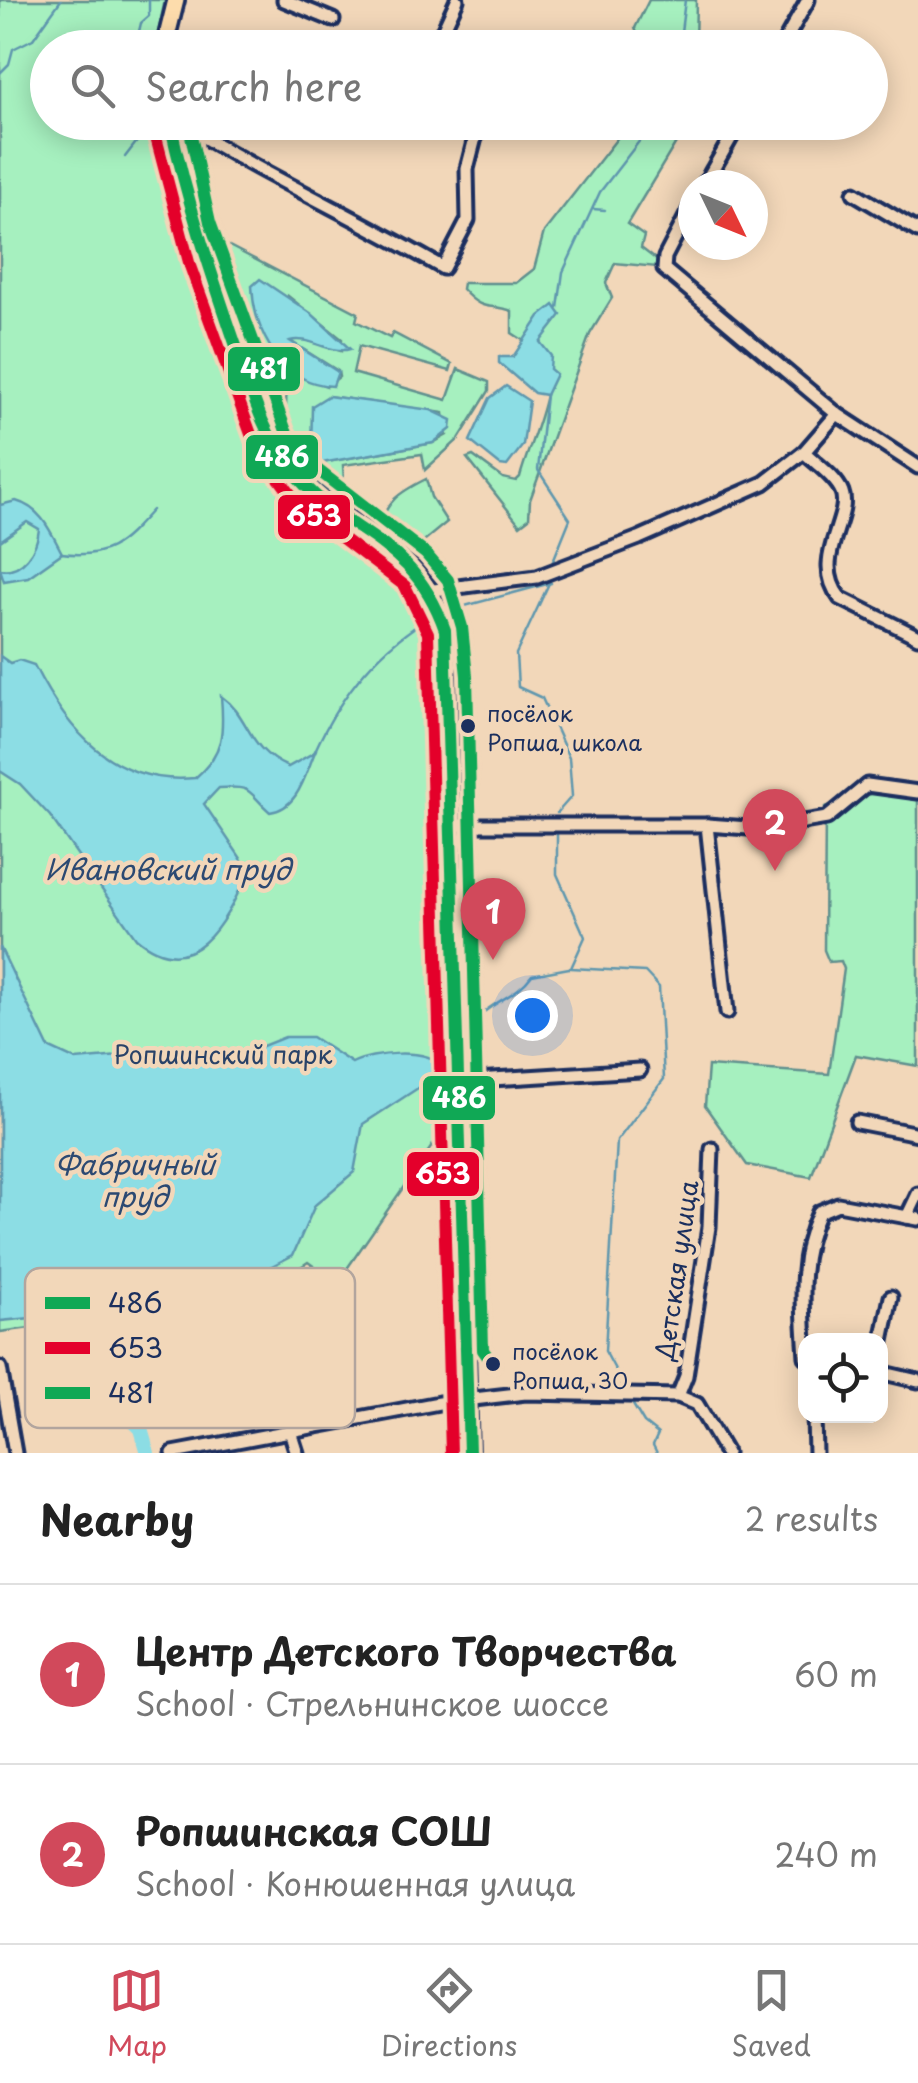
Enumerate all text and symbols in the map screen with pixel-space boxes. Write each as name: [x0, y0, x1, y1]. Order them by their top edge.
search box: [30, 30, 888, 140]
text: Search here: [145, 57, 362, 114]
icon: search: [65, 58, 120, 113]
north arrow: [678, 170, 768, 260]
line badge: 481: [226, 345, 302, 393]
text: 481: [240, 346, 288, 389]
line badge: 486: [244, 433, 320, 481]
text: 486: [255, 434, 309, 477]
line badge: 653: [276, 493, 352, 541]
text: 653: [286, 493, 342, 536]
place label: посёлок Ропша, школа: [487, 696, 642, 758]
marker: посёлок Ропша, школа: [458, 716, 478, 736]
pin: 2: [742, 788, 808, 871]
water label: Ивановский пруд: [45, 847, 294, 890]
pin: 1: [460, 878, 526, 960]
your location: [507, 990, 558, 1041]
park label: Ропшинский парк: [114, 1035, 333, 1073]
line badge: 486: [421, 1074, 497, 1122]
text: 486: [432, 1075, 486, 1118]
water label: Фабричный пруд: [55, 1142, 218, 1217]
line badge: 653: [405, 1150, 481, 1198]
text: 653: [415, 1151, 471, 1194]
street label: Детская улица: [644, 1177, 707, 1363]
legend: [25, 1268, 355, 1428]
text: 486: [108, 1280, 163, 1323]
text: 653: [108, 1325, 163, 1368]
map controls: [798, 1333, 888, 1423]
button: locate: [798, 1333, 888, 1423]
place label: посёлок Ропша, 30: [512, 1334, 628, 1396]
marker: посёлок Ропша, 30: [483, 1354, 503, 1374]
text: 481: [108, 1370, 154, 1413]
text: Nearby: [40, 1487, 194, 1550]
text: 2 results: [745, 1494, 878, 1542]
text: Центр Детского Творчества: [135, 1622, 677, 1679]
text: 1: [65, 1650, 80, 1698]
text: 60 m: [794, 1650, 878, 1698]
text: School · Стрельнинское шоссе: [135, 1679, 609, 1727]
text: Ропшинская СОШ: [135, 1802, 492, 1859]
text: 2: [61, 1830, 84, 1878]
text: 240 m: [775, 1830, 878, 1878]
text: School · Конюшенная улица: [135, 1859, 575, 1907]
tab: Map: [107, 1963, 167, 2066]
tab: Directions: [381, 1963, 517, 2066]
tab: Saved: [731, 1963, 811, 2066]

